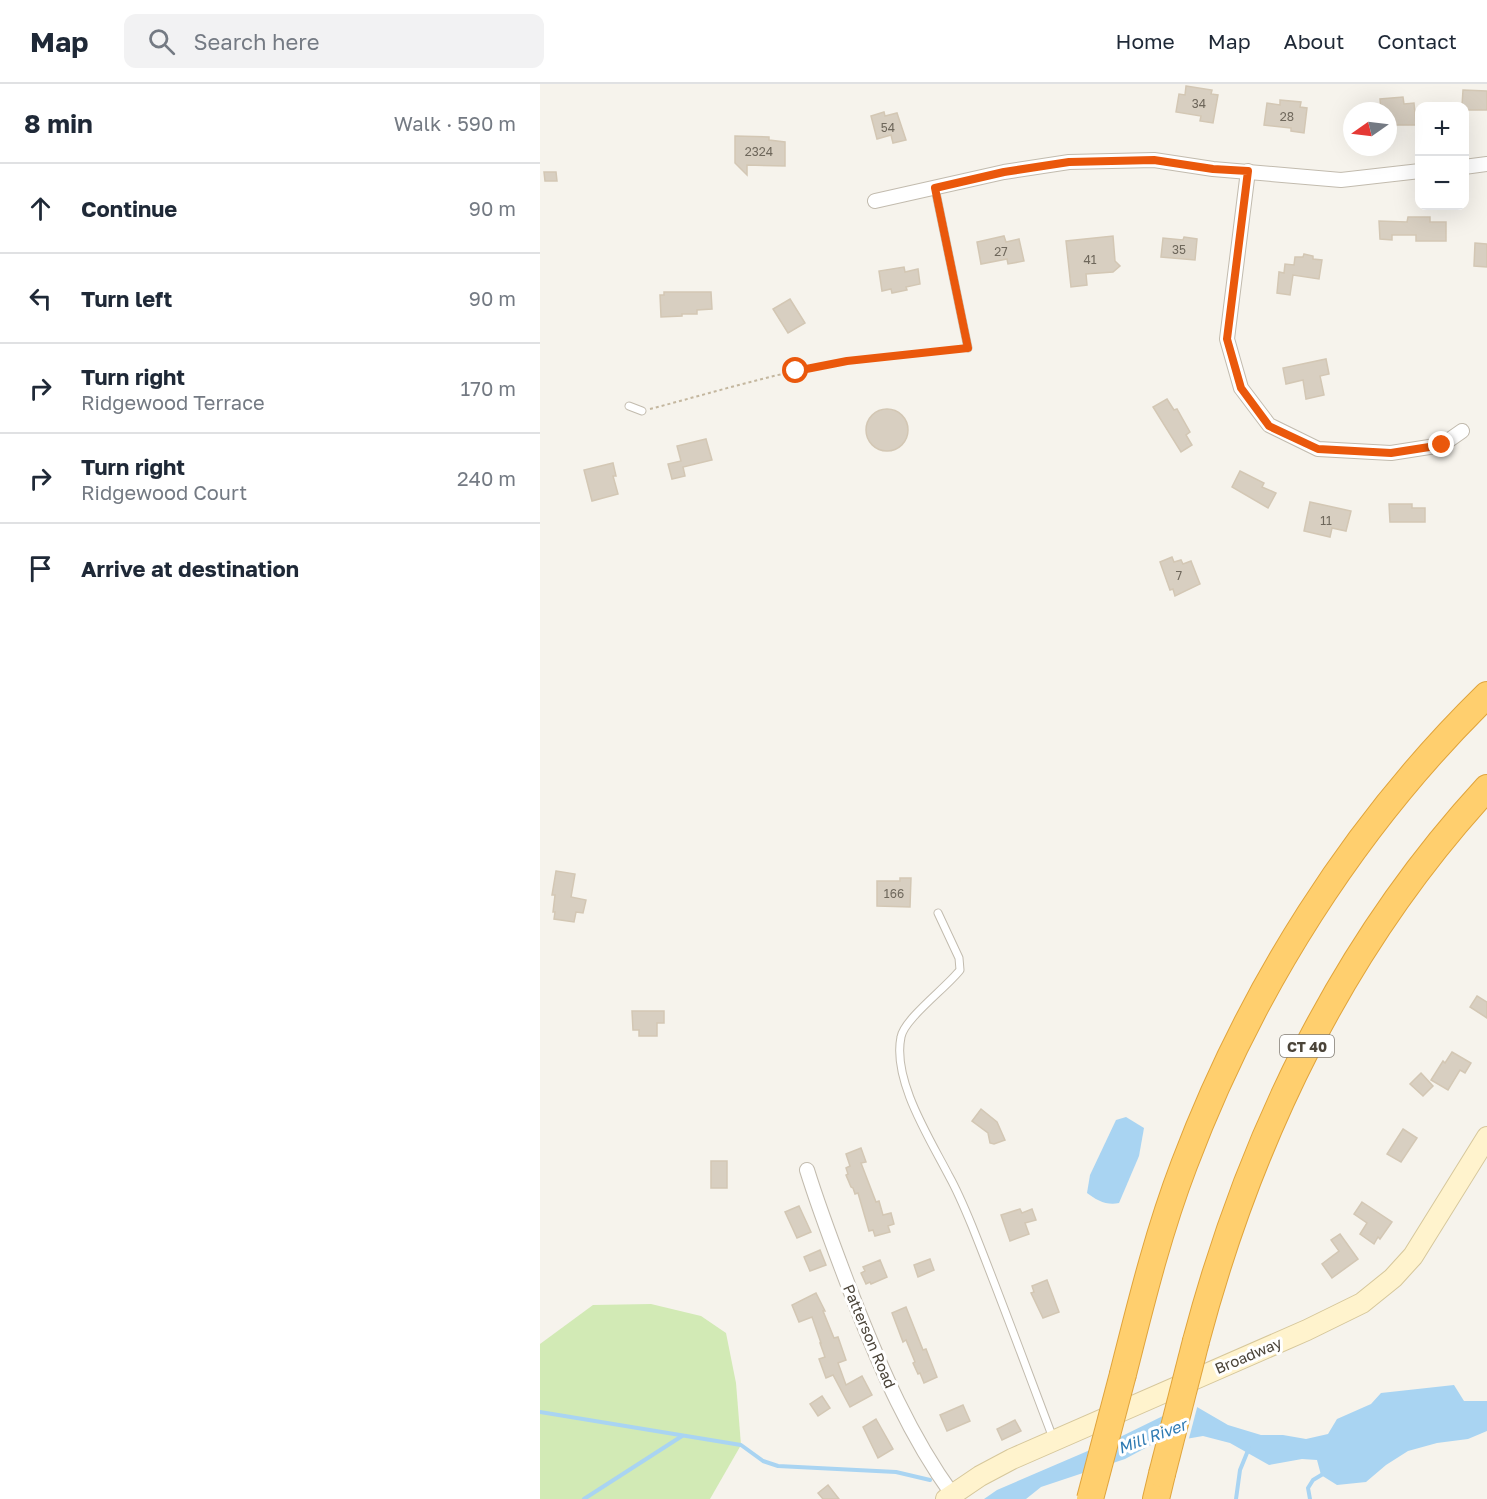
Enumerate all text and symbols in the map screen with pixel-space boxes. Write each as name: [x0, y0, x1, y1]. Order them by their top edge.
search box: [124, 14, 544, 68]
text: Map: [30, 25, 88, 58]
icon: search: [145, 25, 178, 58]
text: Search here: [193, 28, 319, 55]
text: Home: [1115, 28, 1175, 54]
text: Map: [1208, 28, 1251, 54]
text: About: [1284, 28, 1344, 54]
text: Contact: [1377, 28, 1457, 54]
house number: 34: [1192, 96, 1206, 111]
north arrow: [1343, 102, 1397, 156]
map controls: [1415, 102, 1469, 210]
button: +: [1415, 102, 1469, 156]
text: 8 min: [24, 108, 93, 139]
house number: 28: [1280, 109, 1294, 124]
text: Walk · 590 m: [394, 111, 516, 135]
house number: 54: [881, 120, 895, 135]
house number: 2324: [745, 144, 773, 159]
button: −: [1415, 156, 1469, 210]
icon: ahead: [24, 192, 57, 225]
text: Continue: [81, 195, 177, 222]
text: 90 m: [469, 196, 516, 220]
house number: 35: [1172, 242, 1186, 257]
house number: 27: [994, 244, 1008, 259]
house number: 41: [1083, 252, 1097, 267]
icon: left: [24, 282, 57, 315]
text: Turn left: [81, 285, 172, 312]
text: 90 m: [469, 286, 516, 310]
route start: [782, 357, 808, 383]
text: Turn right: [81, 363, 185, 390]
icon: right: [24, 372, 57, 405]
text: 170 m: [461, 376, 516, 400]
text: Ridgewood Terrace: [81, 390, 265, 414]
route end: [1428, 431, 1454, 457]
text: Turn right: [81, 453, 185, 480]
icon: right: [24, 462, 57, 495]
text: 240 m: [457, 466, 516, 490]
text: Ridgewood Court: [81, 480, 247, 504]
house number: 11: [1320, 513, 1332, 528]
icon: arrive: [24, 552, 57, 585]
text: Arrive at destination: [81, 555, 299, 582]
house number: 7: [1176, 568, 1182, 583]
house number: 166: [884, 886, 904, 901]
road number: CT 40: [1280, 1035, 1334, 1057]
street label: Patterson Road: [840, 1281, 900, 1391]
street label: Broadway: [1212, 1333, 1285, 1377]
water label: Mill River: [1115, 1413, 1192, 1458]

